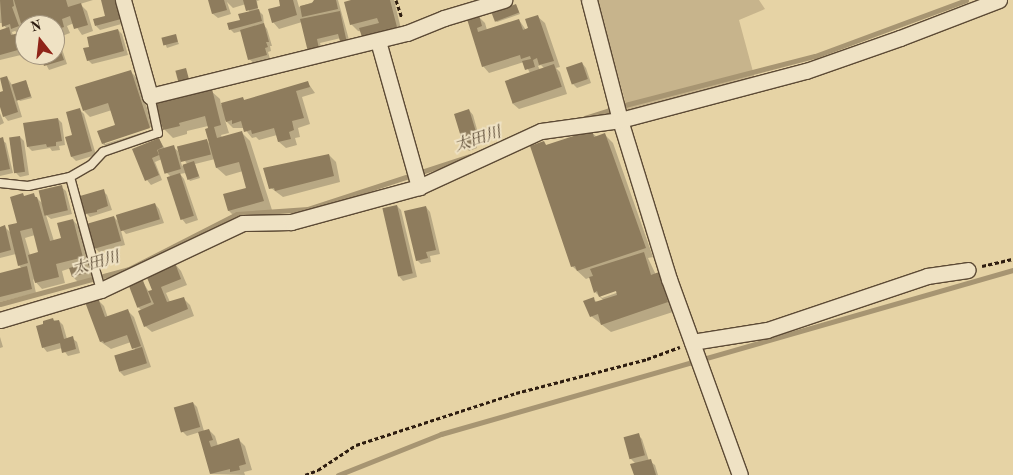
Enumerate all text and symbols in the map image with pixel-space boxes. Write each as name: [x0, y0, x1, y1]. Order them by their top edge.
north arrow: [15, 15, 65, 65]
text: N: [29, 18, 43, 35]
water label: 太田川: [452, 123, 504, 157]
water label: 太田川: [70, 248, 122, 280]

